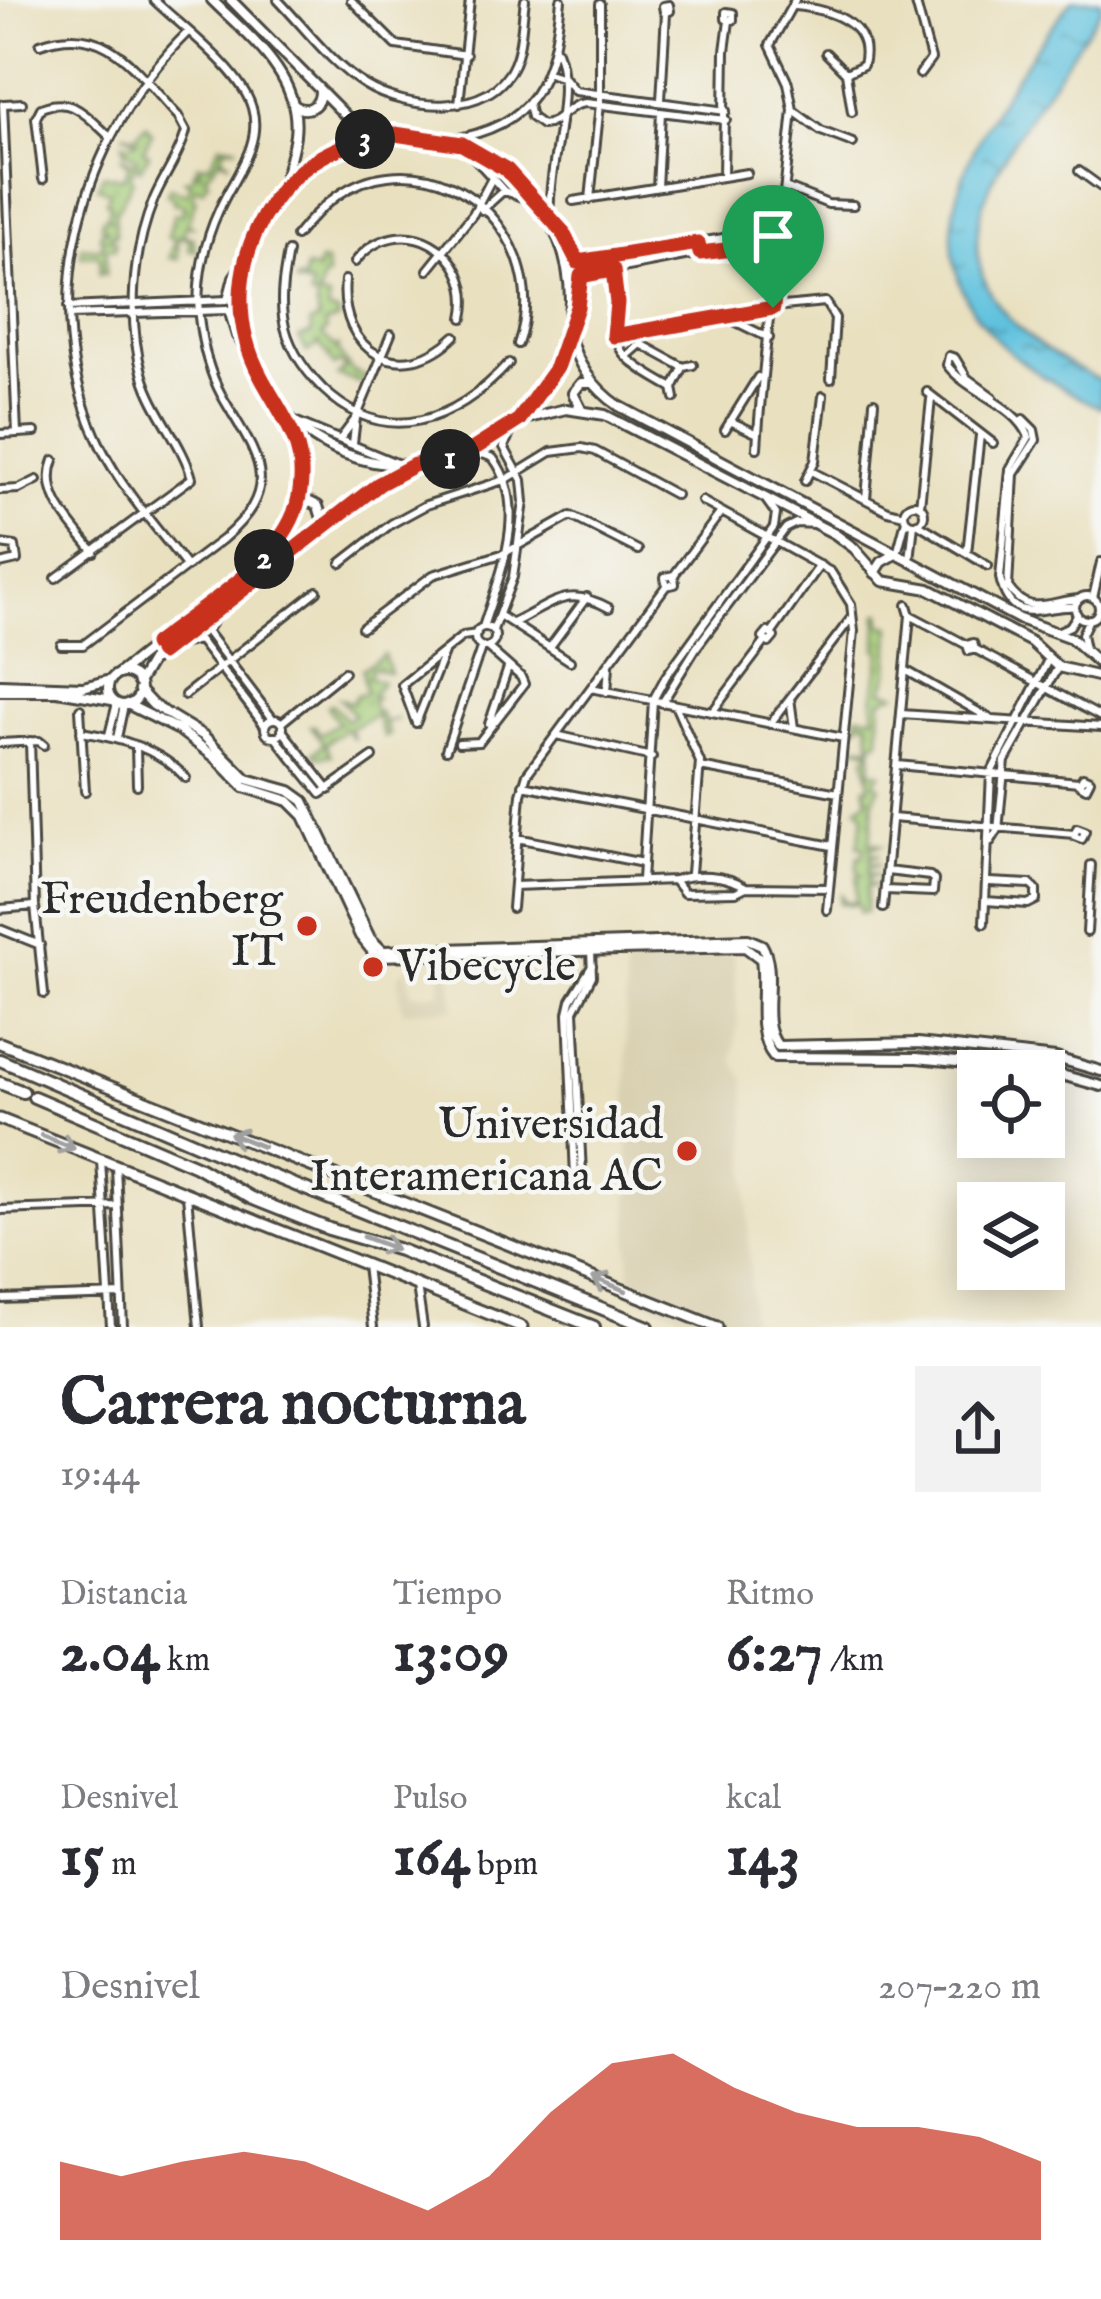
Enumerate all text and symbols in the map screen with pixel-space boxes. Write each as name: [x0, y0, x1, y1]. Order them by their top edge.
pin: 3: [335, 109, 395, 169]
text: 3: [359, 118, 371, 160]
pin: [722, 185, 824, 308]
icon: arrive: [740, 203, 806, 269]
pin: 1: [420, 429, 480, 489]
text: 1: [444, 438, 456, 480]
pin: 2: [234, 529, 294, 589]
text: 2: [256, 538, 272, 580]
place label: Freudenberg IT: [40, 872, 284, 981]
marker: Freudenberg IT: [294, 913, 320, 939]
place label: Vibecycle: [396, 939, 576, 996]
marker: Vibecycle: [360, 954, 386, 980]
map controls: [957, 1050, 1065, 1290]
button: locate: [957, 1050, 1065, 1158]
place label: Universidad Interamericana AC: [310, 1097, 664, 1206]
one-way arrow: [229, 1128, 266, 1149]
one-way arrow: [38, 1133, 75, 1154]
marker: Universidad Interamericana AC: [674, 1138, 700, 1164]
button: layers: [957, 1182, 1065, 1290]
one-way arrow: [361, 1234, 398, 1255]
one-way arrow: [591, 1272, 628, 1293]
text: Carrera nocturna: [60, 1363, 525, 1447]
button: share: [915, 1366, 1041, 1492]
text: 19:44: [60, 1450, 140, 1499]
text: Distancia: [60, 1574, 187, 1616]
text: Tiempo: [393, 1574, 502, 1616]
text: Ritmo: [726, 1574, 814, 1616]
text: 2.04: [60, 1616, 160, 1692]
text: 13:09: [393, 1616, 509, 1692]
text: 6:27: [726, 1616, 823, 1692]
text: km: [160, 1640, 210, 1682]
text: /km: [823, 1640, 884, 1682]
text: Desnivel: [60, 1778, 178, 1820]
text: Pulso: [393, 1778, 468, 1820]
text: kcal: [726, 1778, 781, 1820]
text: 15: [60, 1820, 104, 1896]
text: 164: [393, 1820, 470, 1896]
text: 143: [726, 1820, 800, 1896]
text: m: [104, 1844, 137, 1886]
text: bpm: [470, 1844, 538, 1886]
text: Desnivel: [60, 1963, 200, 2012]
text: 207–220 m: [878, 1963, 1041, 2012]

